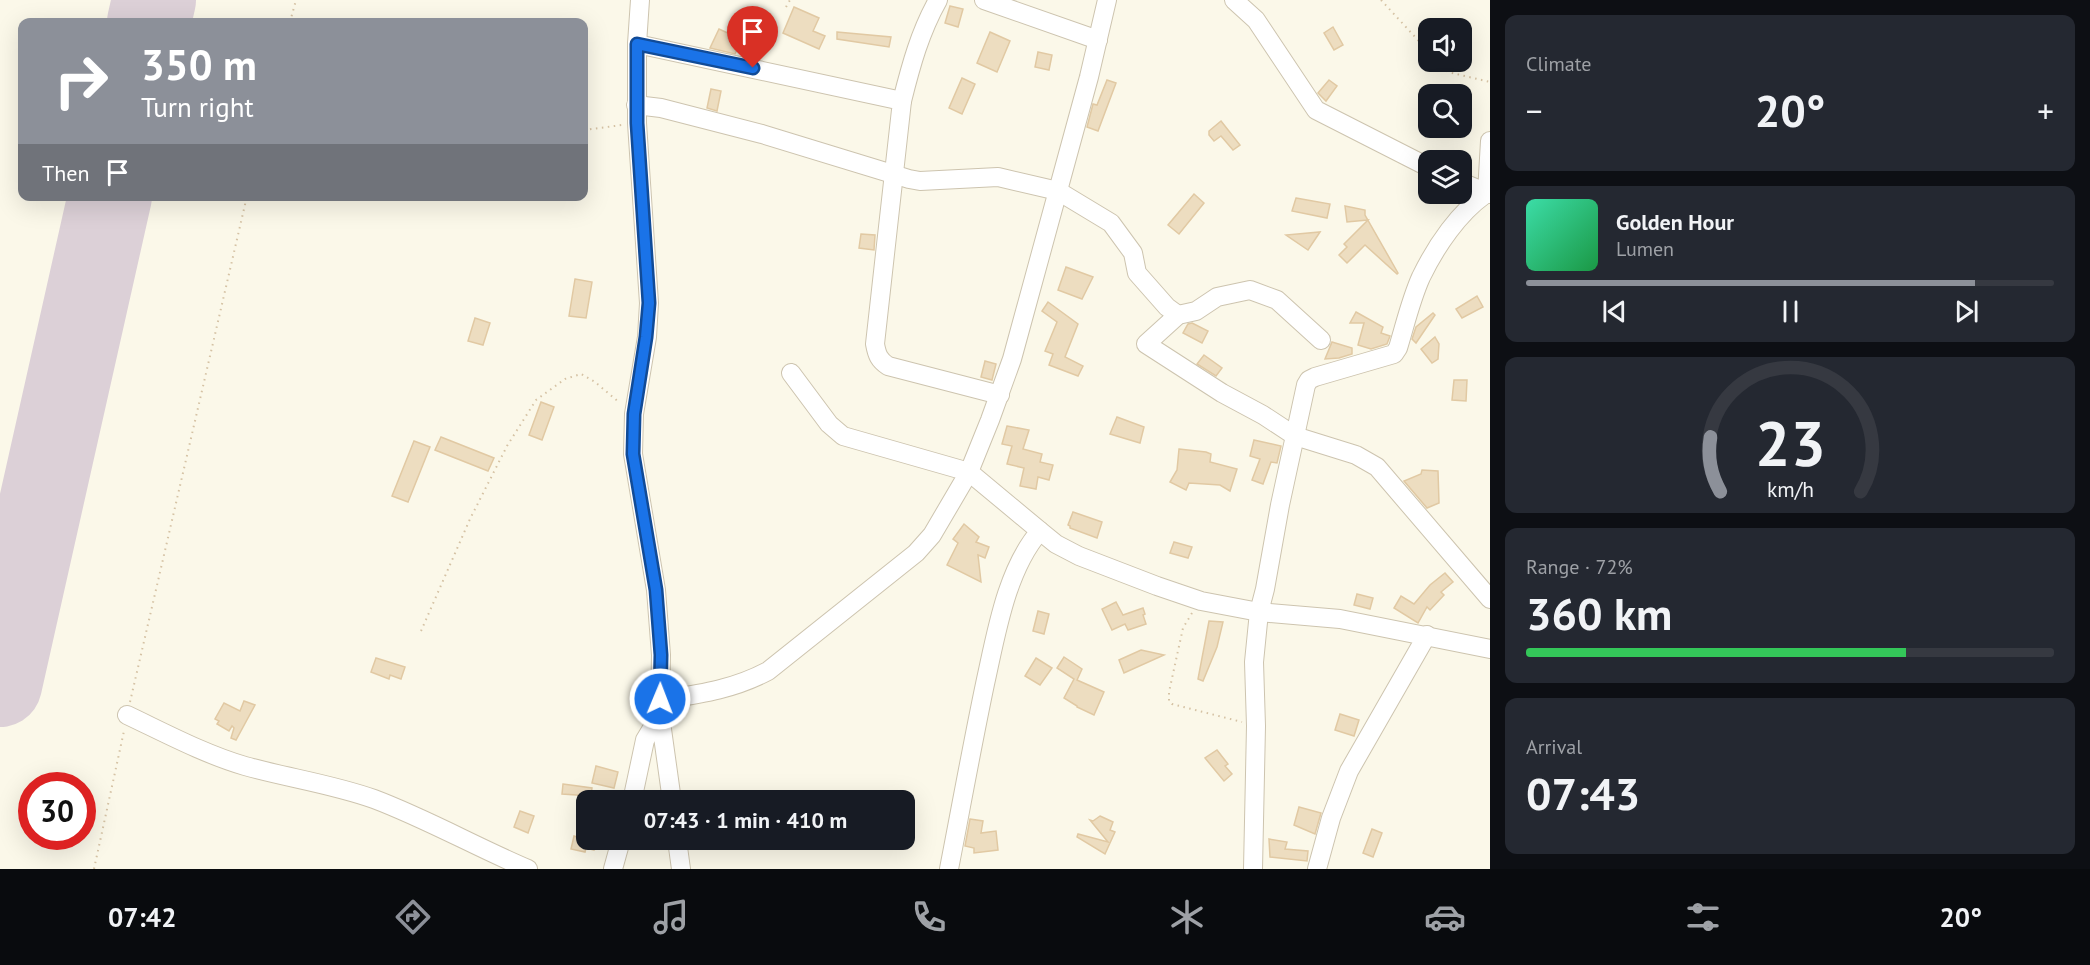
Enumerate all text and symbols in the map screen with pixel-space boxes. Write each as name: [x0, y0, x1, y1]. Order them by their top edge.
pin: [727, 6, 778, 68]
icon: arrive: [736, 15, 769, 48]
map controls: [1418, 18, 1472, 204]
button: sound: [1418, 18, 1472, 72]
text: 350 m: [141, 37, 257, 92]
icon: right: [42, 42, 120, 120]
text: Climate: [1526, 51, 1592, 77]
text: 20°: [1755, 81, 1825, 139]
button: search: [1418, 84, 1472, 138]
text: −: [1526, 89, 1543, 132]
text: +: [2037, 89, 2054, 132]
text: Turn right: [141, 90, 254, 124]
button: layers: [1418, 150, 1472, 204]
icon: arrive: [101, 156, 134, 189]
text: Then: [42, 159, 89, 187]
text: Golden Hour: [1616, 208, 1734, 236]
text: Lumen: [1616, 236, 1674, 262]
icon: previous: [1598, 295, 1631, 328]
icon: pause: [1774, 295, 1807, 328]
icon: next: [1950, 295, 1983, 328]
text: 23: [1755, 402, 1825, 483]
text: km/h: [1766, 475, 1813, 503]
text: Range · 72%: [1526, 554, 1633, 580]
text: 360 km: [1526, 584, 1672, 642]
position arrow: [628, 667, 692, 731]
text: Arrival: [1526, 734, 1582, 760]
text: 07:43: [1526, 764, 1640, 822]
speed limit sign: 30: [18, 772, 96, 850]
text: 07:43 · 1 min · 410 m: [644, 806, 847, 834]
icon: directions: [392, 896, 434, 938]
icon: music: [650, 896, 692, 938]
icon: phone: [908, 896, 950, 938]
icon: climate: [1166, 896, 1208, 938]
icon: car: [1424, 896, 1466, 938]
icon: filters: [1682, 896, 1724, 938]
text: 07:42: [108, 900, 176, 934]
text: 20°: [1940, 900, 1982, 934]

